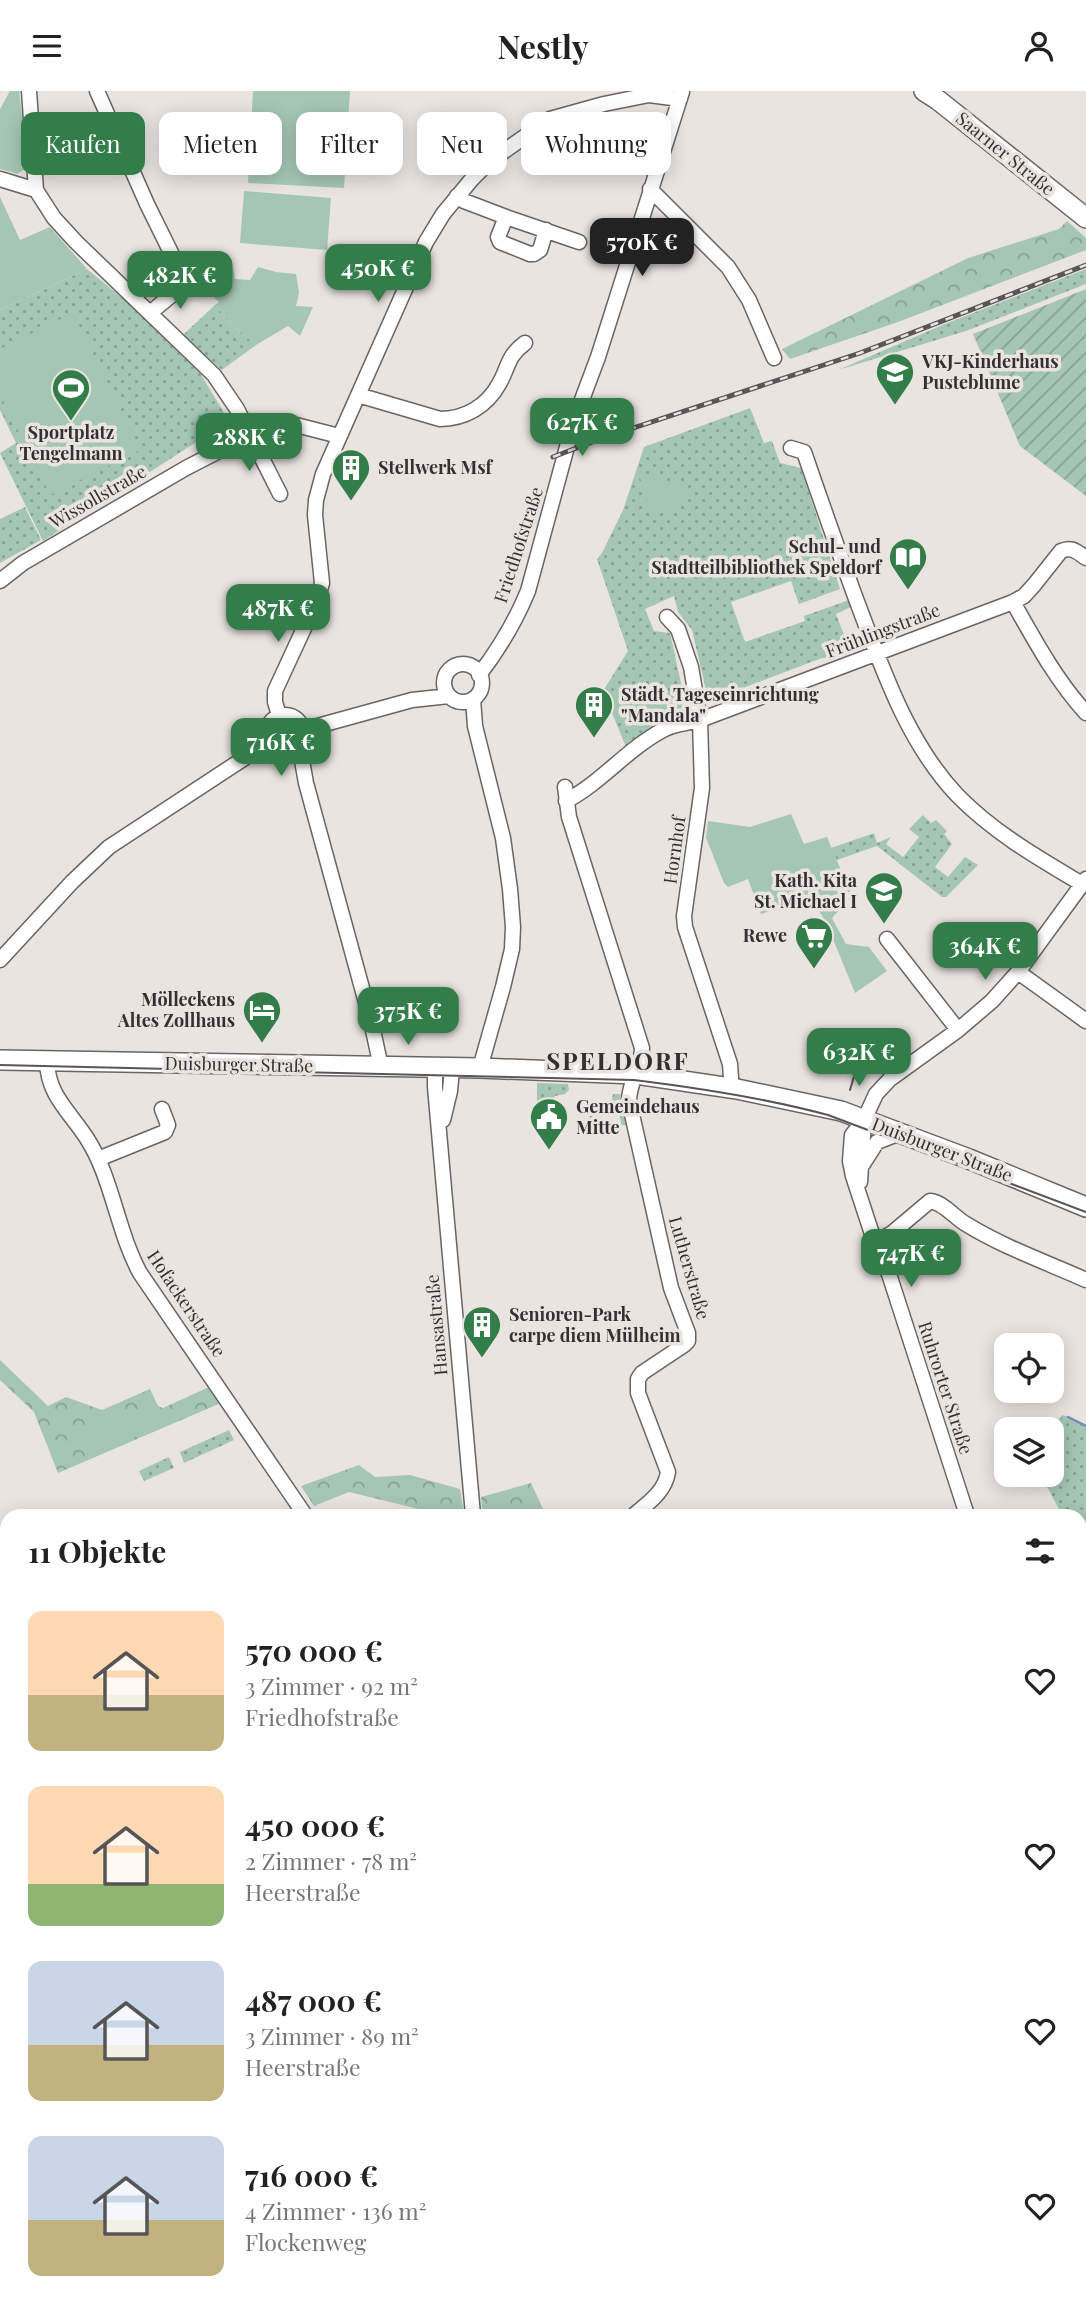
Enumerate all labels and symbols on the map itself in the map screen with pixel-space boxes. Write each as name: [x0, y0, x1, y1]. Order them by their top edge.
street label: Saarner Straße: [951, 106, 1060, 200]
pin: 570K €: [585, 219, 699, 278]
pin: 450K €: [321, 245, 435, 304]
pin: 482K €: [123, 251, 237, 311]
place label: VKJ-Kinderhaus Pusteblume: [921, 349, 1059, 394]
school or university icon: VKJ-Kinderhaus Pusteblume: [874, 351, 916, 406]
sports icon: Sportplatz Tengelmann: [50, 367, 92, 422]
pin: 627K €: [525, 399, 639, 458]
pin: 288K €: [192, 413, 306, 473]
place label: Sportplatz Tengelmann: [19, 420, 123, 465]
building icon: Stellwerk Msf: [330, 447, 372, 502]
place label: Stellwerk Msf: [378, 455, 493, 479]
street label: Wissollstraße: [44, 459, 150, 534]
street label: Friedhofstraße: [488, 484, 548, 606]
place label: Schul- und Stadtteilbibliothek Speldorf: [651, 534, 883, 579]
library icon: Schul- und Stadtteilbibliothek Speldorf: [887, 536, 929, 591]
pin: 487K €: [221, 585, 335, 644]
street label: Frühlingstraße: [822, 597, 943, 663]
place label: Städt. Tageseinrichtung "Mandala": [621, 682, 819, 727]
building icon: Städt. Tageseinrichtung "Mandala": [573, 684, 615, 739]
pin: 716K €: [224, 719, 338, 778]
street label: Hornhof: [657, 812, 691, 885]
place label: Kath. Kita St. Michael I: [754, 868, 858, 913]
school or university icon: Kath. Kita St. Michael I: [863, 870, 905, 925]
supermarket icon: Rewe: [793, 915, 835, 970]
place label: Rewe: [743, 923, 787, 947]
pin: 364K €: [928, 923, 1042, 982]
place label: Mölleckens Altes Zollhaus: [117, 987, 235, 1032]
pin: 375K €: [351, 988, 465, 1047]
hotel icon: Mölleckens Altes Zollhaus: [241, 989, 283, 1044]
pin: 632K €: [802, 1028, 916, 1088]
district label: SPELDORF: [546, 1044, 690, 1076]
street label: Duisburger Straße: [164, 1051, 314, 1077]
place label: Gemeindehaus Mitte: [576, 1094, 700, 1139]
public building icon: Gemeindehaus Mitte: [528, 1096, 570, 1151]
street label: Duisburger Straße: [869, 1111, 1016, 1187]
street label: Lutherstraße: [664, 1213, 716, 1322]
pin: 747K €: [854, 1229, 968, 1289]
street label: Hofackerstraße: [142, 1245, 232, 1362]
street label: Hansastraße: [420, 1274, 452, 1377]
place label: Senioren-Park carpe diem Mülheim: [509, 1302, 681, 1347]
building icon: Senioren-Park carpe diem Mülheim: [461, 1304, 503, 1359]
street label: Ruhrorter Straße: [913, 1318, 979, 1457]

